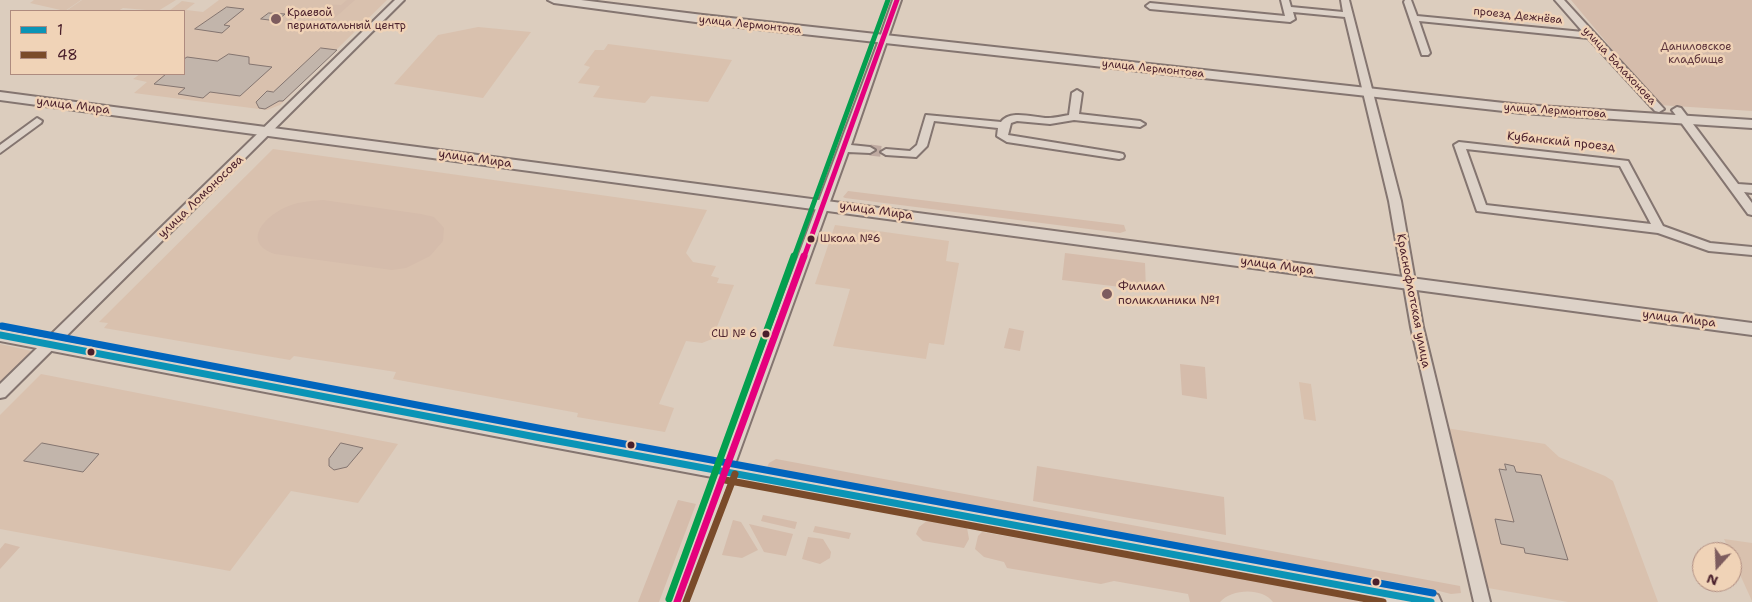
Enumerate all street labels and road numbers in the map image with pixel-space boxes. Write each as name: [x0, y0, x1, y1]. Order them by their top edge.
street label: проезд Дежнёва: [1473, 5, 1563, 27]
street label: улица Лермонтова: [698, 13, 802, 37]
street label: улица Балахонова: [1579, 24, 1659, 108]
street label: улица Лермонтова: [1101, 57, 1205, 81]
street label: улица Мира: [35, 94, 111, 118]
street label: улица Лермонтова: [1503, 101, 1607, 121]
street label: Кубанский проезд: [1506, 129, 1616, 155]
street label: улица Мира: [437, 147, 513, 171]
street label: улица Ломоносова: [155, 153, 247, 241]
street label: улица Мира: [838, 199, 914, 223]
street label: Краснофлотская улица: [1393, 233, 1433, 369]
street label: улица Мира: [1239, 254, 1315, 278]
street label: улица Мира: [1641, 307, 1717, 331]

